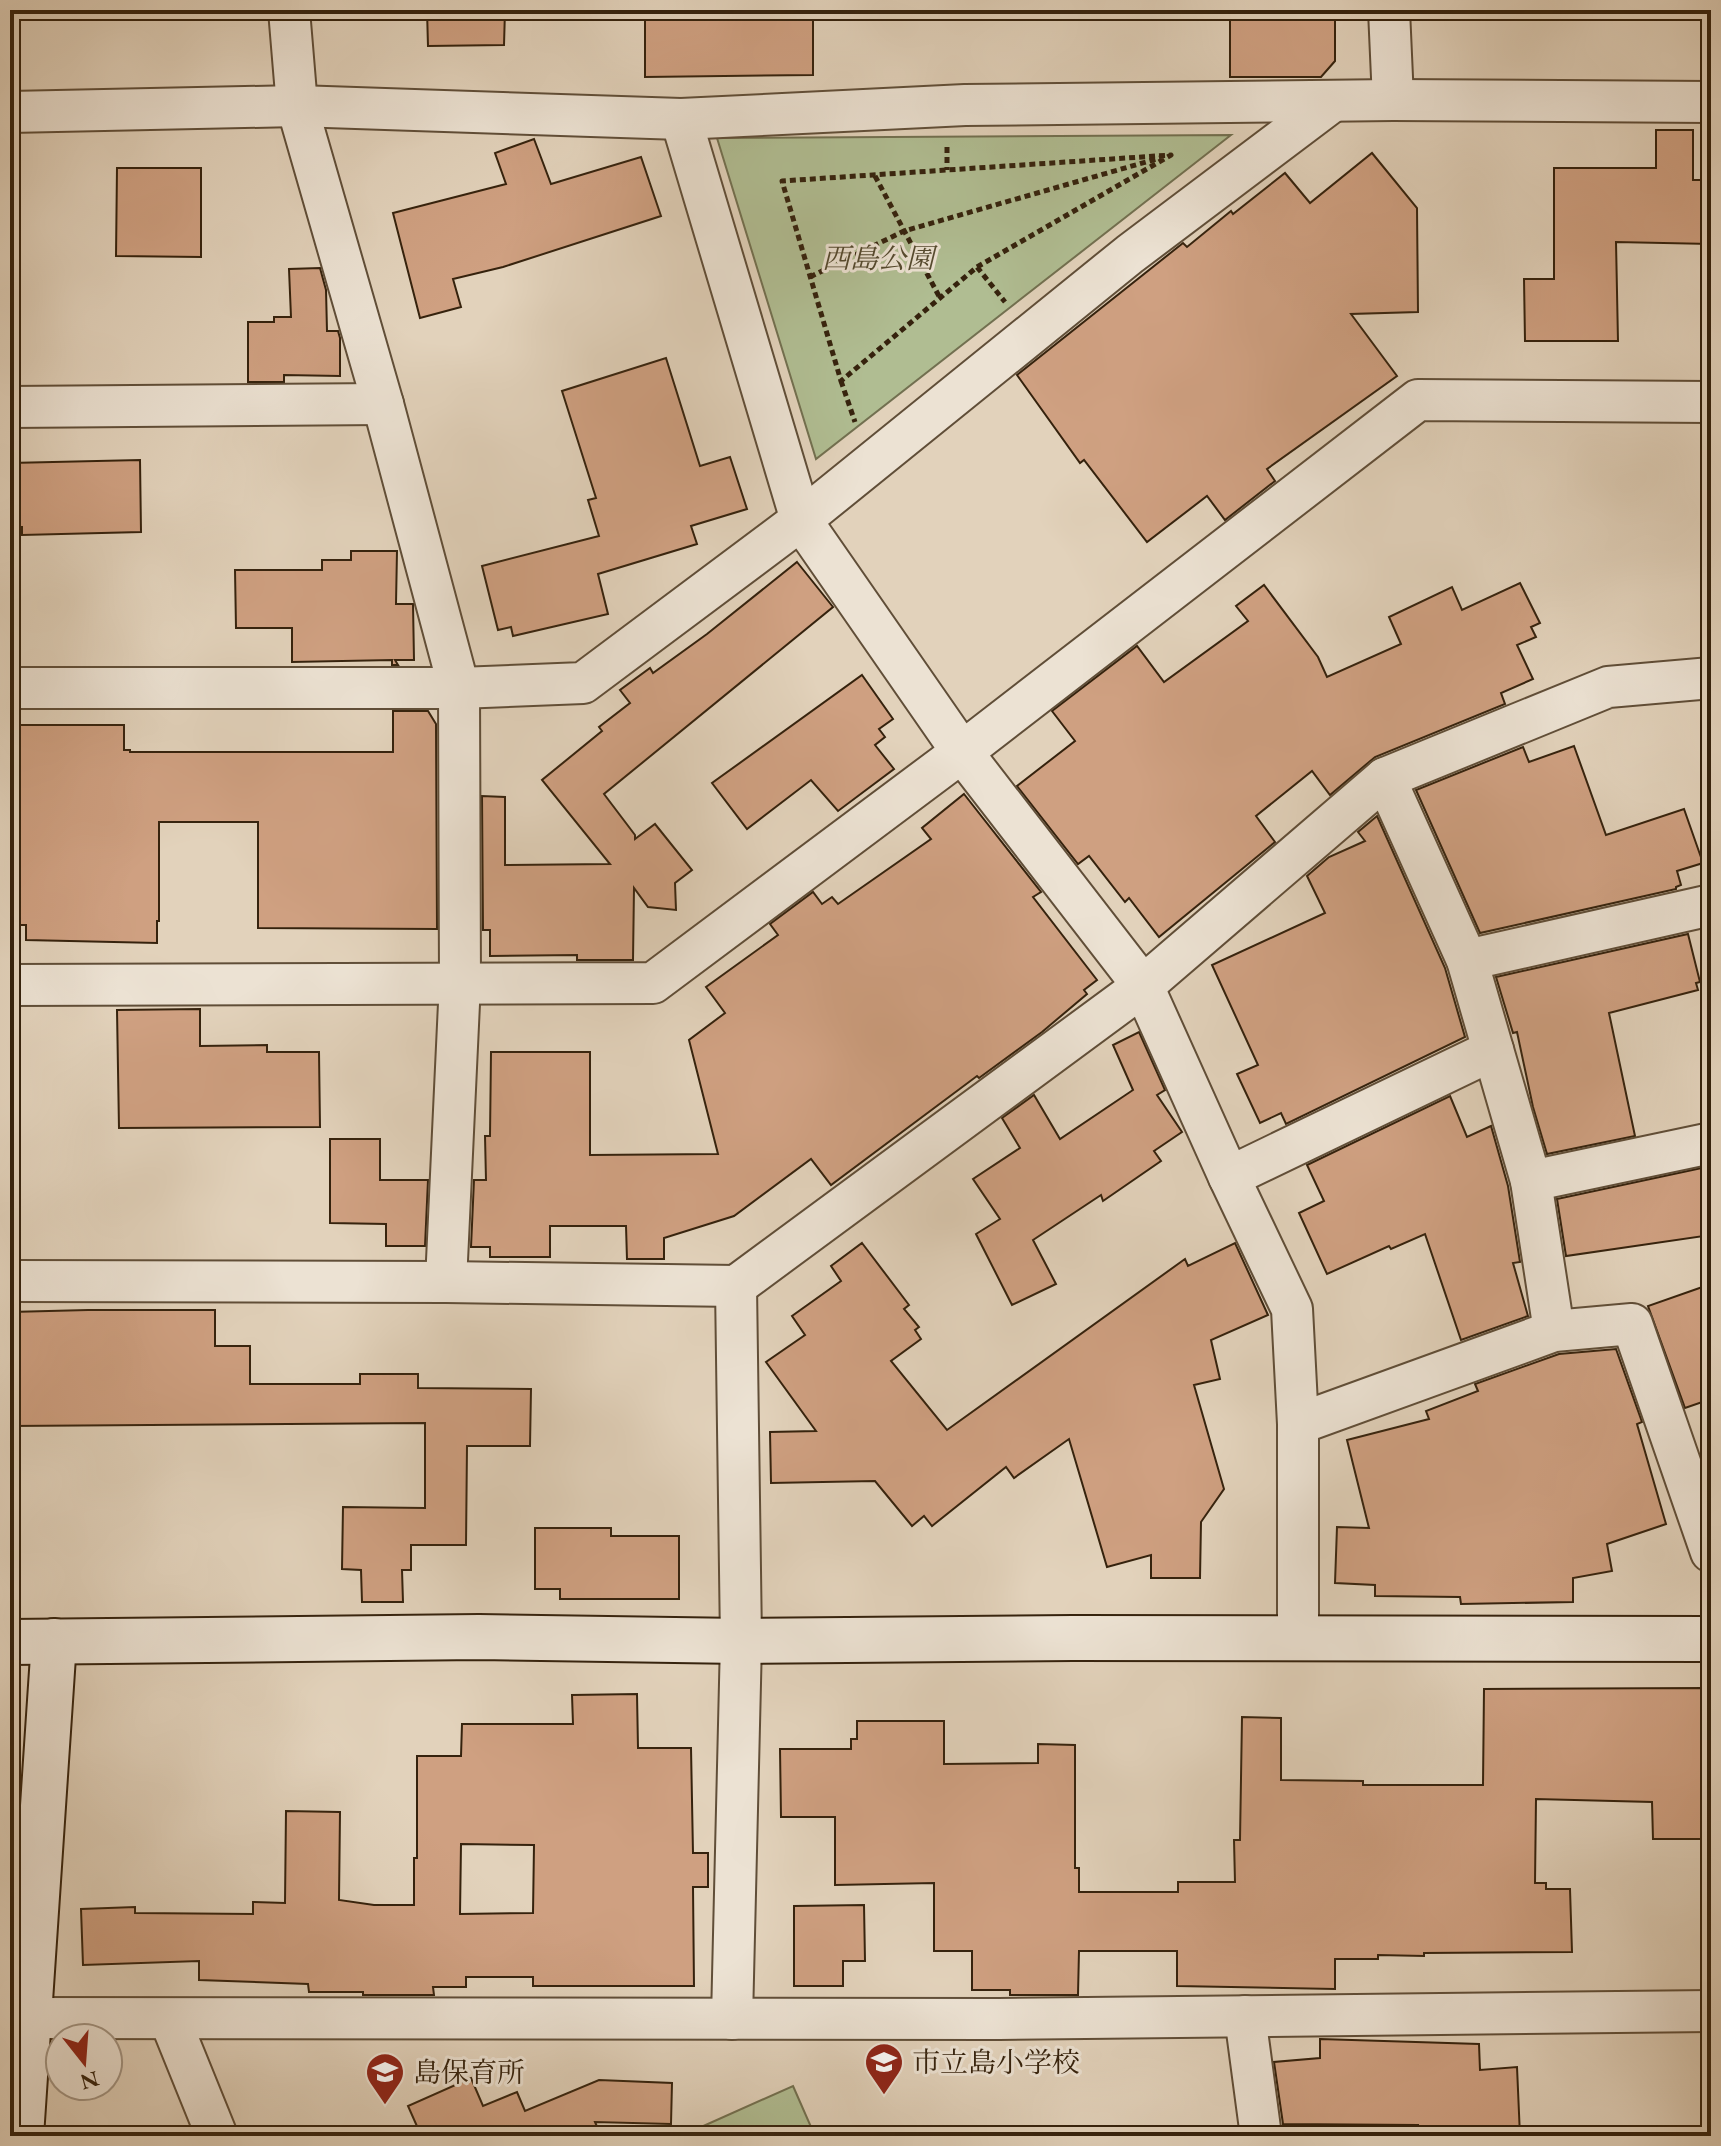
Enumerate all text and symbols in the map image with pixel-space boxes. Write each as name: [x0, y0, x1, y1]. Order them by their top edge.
park label: 西島公園: [822, 240, 938, 276]
north arrow: [44, 2022, 124, 2102]
school or university icon: 市立島小学校: [863, 2041, 905, 2096]
place label: 市立島小学校: [912, 2044, 1080, 2080]
school or university icon: 島保育所: [364, 2051, 406, 2106]
place label: 島保育所: [413, 2054, 525, 2090]
text: N: [77, 2064, 102, 2097]

